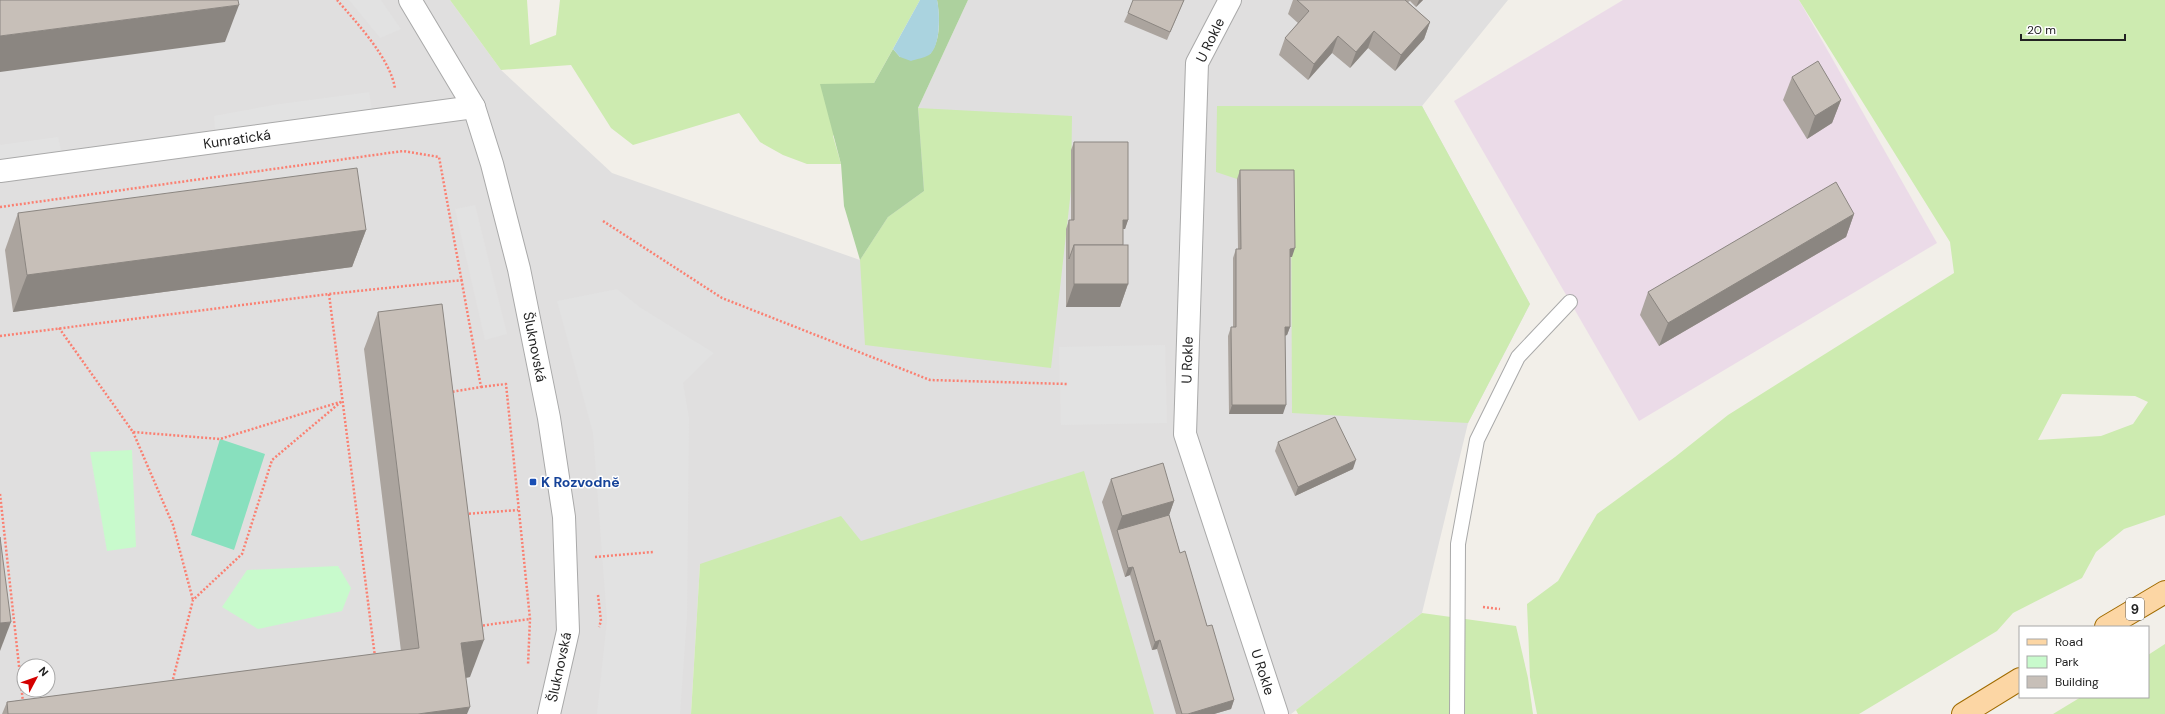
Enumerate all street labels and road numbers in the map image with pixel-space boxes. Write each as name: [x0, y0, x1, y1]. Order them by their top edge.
street label: U Rokle: [1192, 15, 1228, 65]
street label: Kunratická: [202, 125, 272, 153]
street label: Šluknovská: [519, 310, 551, 384]
street label: U Rokle: [1177, 336, 1197, 384]
road number: 9: [2126, 598, 2144, 620]
street label: Šluknovská: [543, 630, 575, 704]
street label: U Rokle: [1247, 647, 1279, 697]

